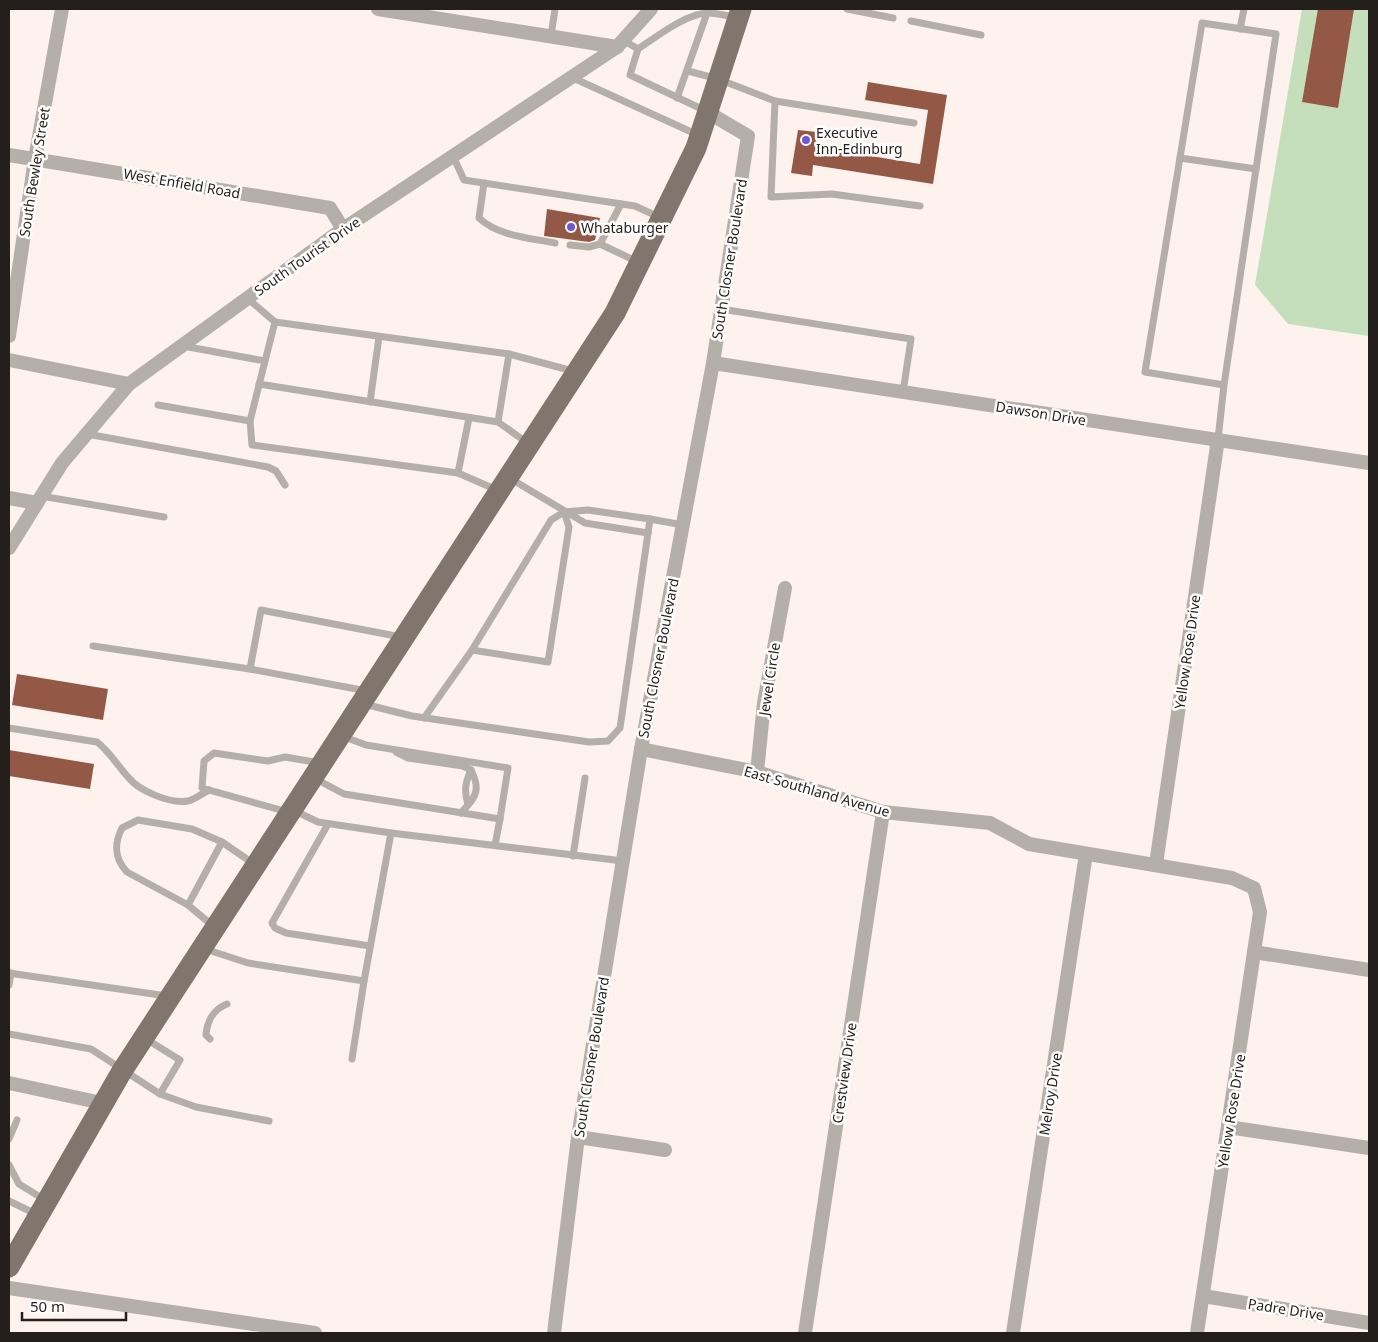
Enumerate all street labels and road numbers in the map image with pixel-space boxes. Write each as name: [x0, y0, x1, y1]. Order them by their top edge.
street label: South Bewley Street: [14, 106, 54, 238]
street label: West Enfield Road: [122, 163, 242, 203]
street label: South Closner Boulevard: [707, 177, 751, 341]
street label: South Tourist Drive: [250, 212, 364, 300]
street label: Dawson Drive: [994, 396, 1088, 430]
street label: South Closner Boulevard: [633, 577, 683, 739]
street label: Yellow Rose Drive: [1170, 594, 1204, 710]
street label: Jewel Circle: [754, 641, 784, 719]
street label: East Southland Avenue: [742, 761, 892, 821]
street label: South Closner Boulevard: [569, 975, 613, 1139]
street label: Crestview Drive: [828, 1021, 860, 1125]
street label: Melroy Drive: [1034, 1051, 1066, 1137]
street label: Yellow Rose Drive: [1213, 1053, 1249, 1169]
street label: Padre Drive: [1247, 1294, 1325, 1324]

